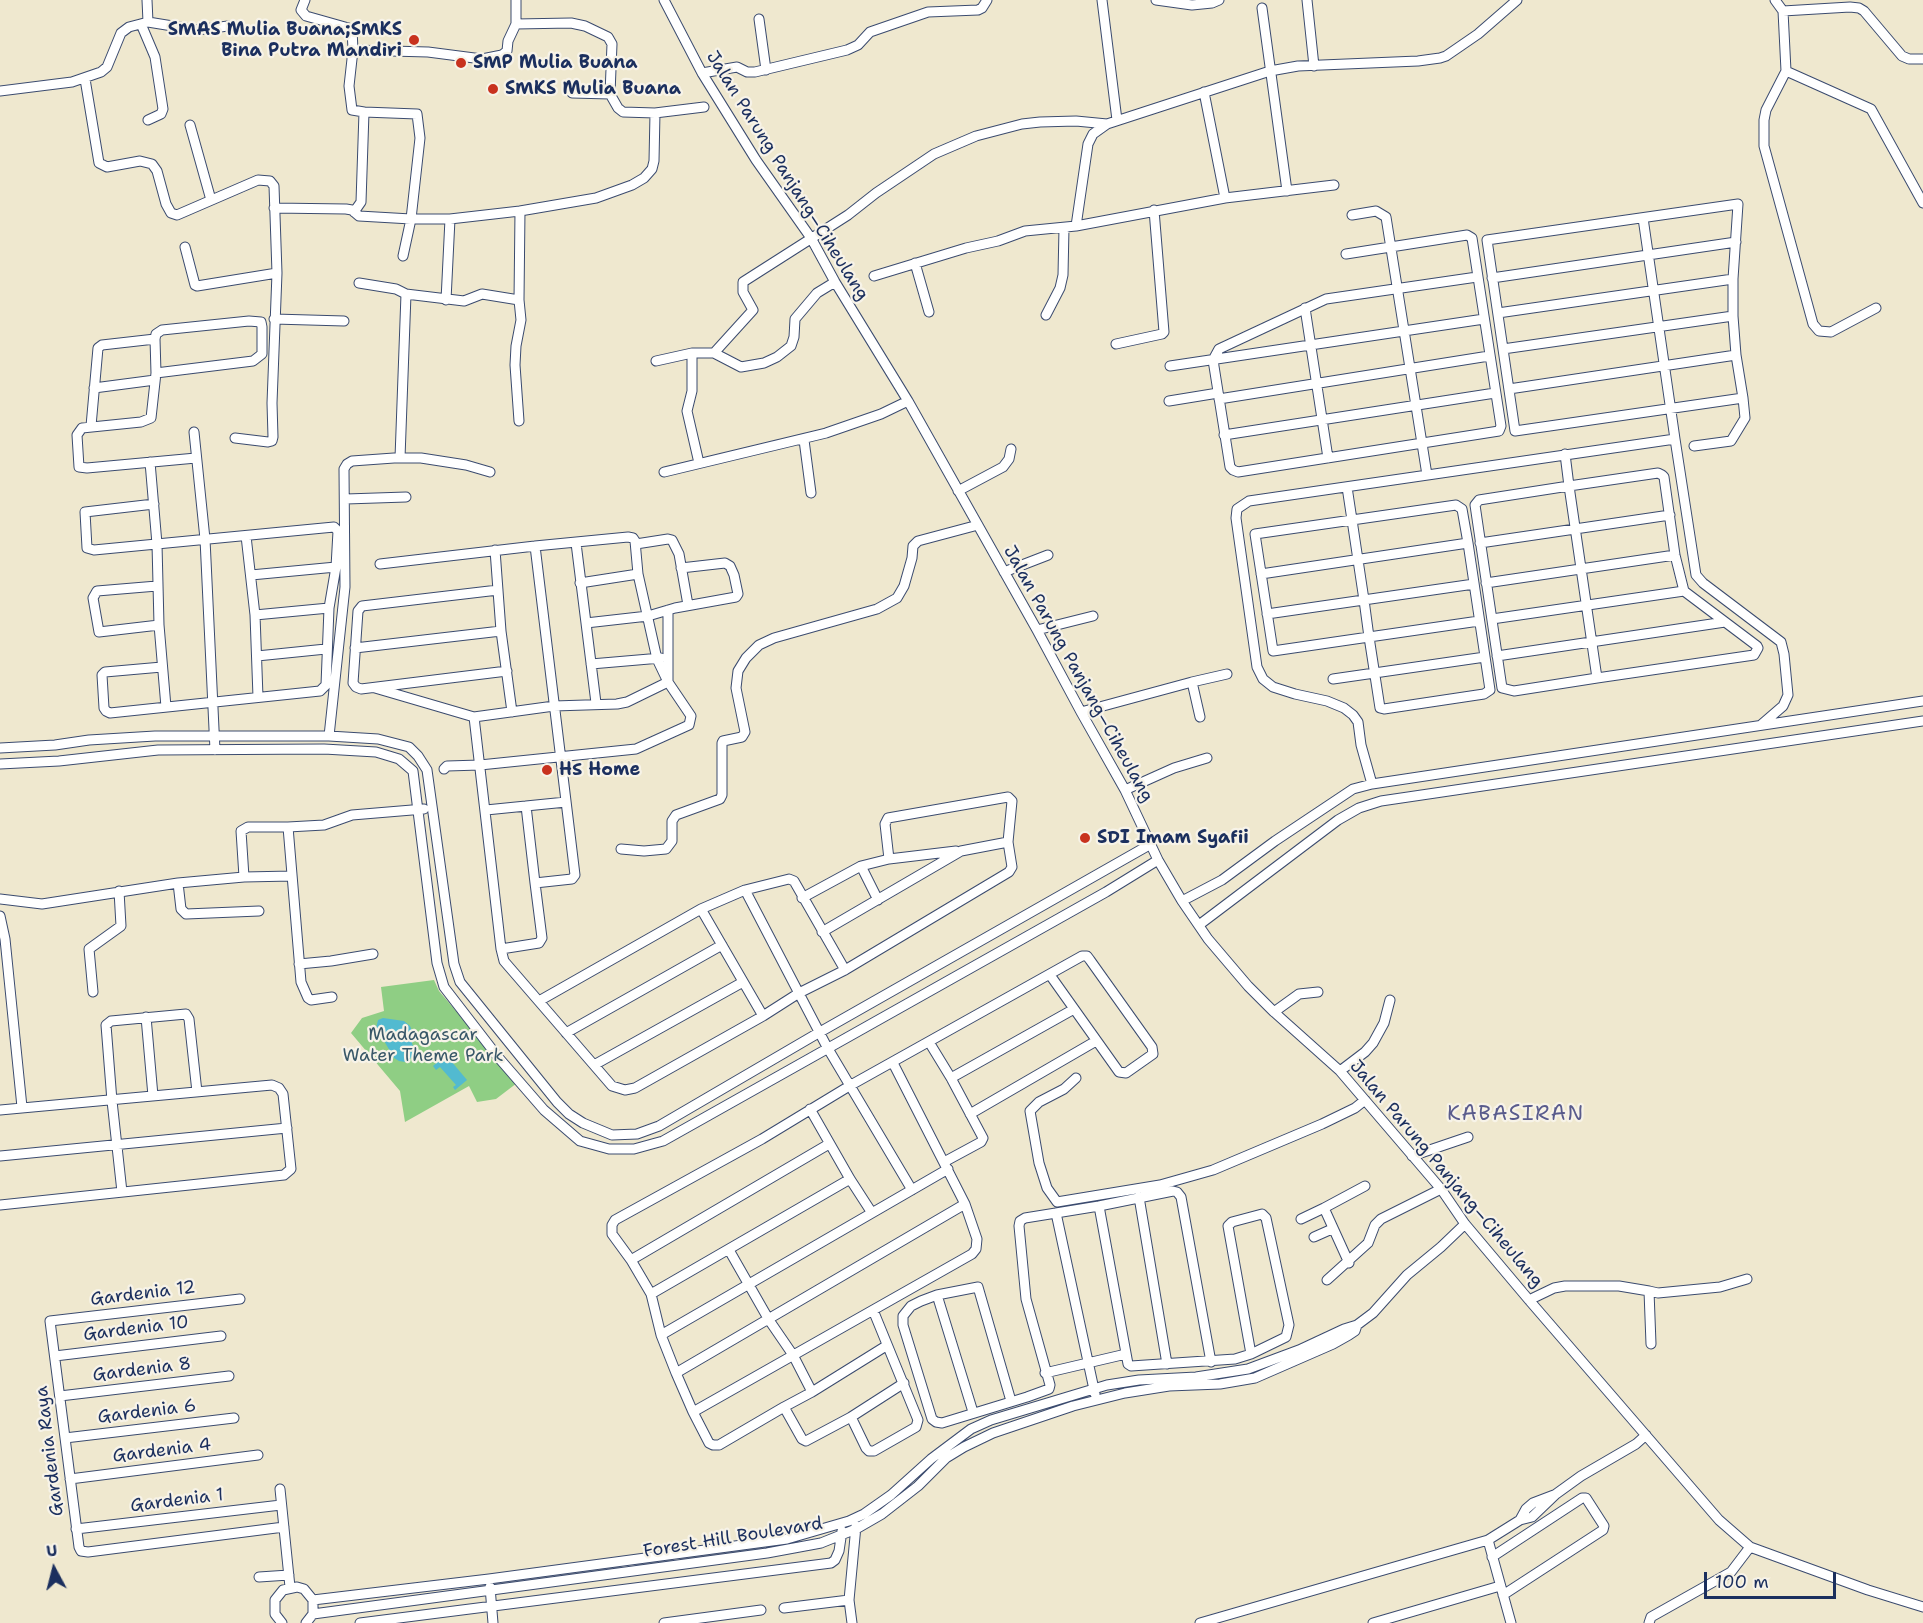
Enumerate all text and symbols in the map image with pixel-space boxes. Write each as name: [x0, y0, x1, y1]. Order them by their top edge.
place label: SMAS Mulia Buana;SMKS Bina Putra Mandiri: [168, 19, 402, 62]
marker: SMAS Mulia Buana;SMKS Bina Putra Mandiri: [407, 33, 421, 47]
street label: Jalan Parung Panjang–Ciheulang: [701, 47, 873, 305]
place label: SMP Mulia Buana: [473, 52, 637, 74]
marker: SMP Mulia Buana: [454, 56, 468, 70]
place label: SMKS Mulia Buana: [505, 78, 681, 100]
marker: SMKS Mulia Buana: [486, 82, 500, 96]
street label: Jalan Parung Panjang–Ciheulang: [998, 542, 1158, 806]
place label: HS Home: [559, 759, 640, 781]
marker: HS Home: [540, 763, 554, 777]
place label: SDI Imam Syafii: [1097, 827, 1249, 849]
marker: SDI Imam Syafii: [1078, 831, 1092, 845]
park label: Madagascar Water Theme Park: [342, 1024, 504, 1066]
street label: Jalan Parung Panjang–Ciheulang: [1345, 1056, 1547, 1292]
district label: KABASIRAN: [1447, 1102, 1585, 1128]
street label: Gardenia 12: [89, 1277, 197, 1311]
street label: Gardenia 10: [82, 1312, 190, 1346]
street label: Gardenia 8: [91, 1353, 193, 1387]
street label: Gardenia Raya: [31, 1385, 69, 1517]
street label: Gardenia 6: [96, 1395, 198, 1429]
street label: Gardenia 4: [111, 1434, 213, 1468]
street label: Gardenia 1: [129, 1485, 225, 1517]
street label: Forest Hill Boulevard: [642, 1513, 824, 1563]
north arrow: [24, 1539, 84, 1599]
text: U: [45, 1540, 58, 1562]
scale bar: [1707, 1560, 1839, 1598]
text: 100 m: [1715, 1570, 1769, 1594]

